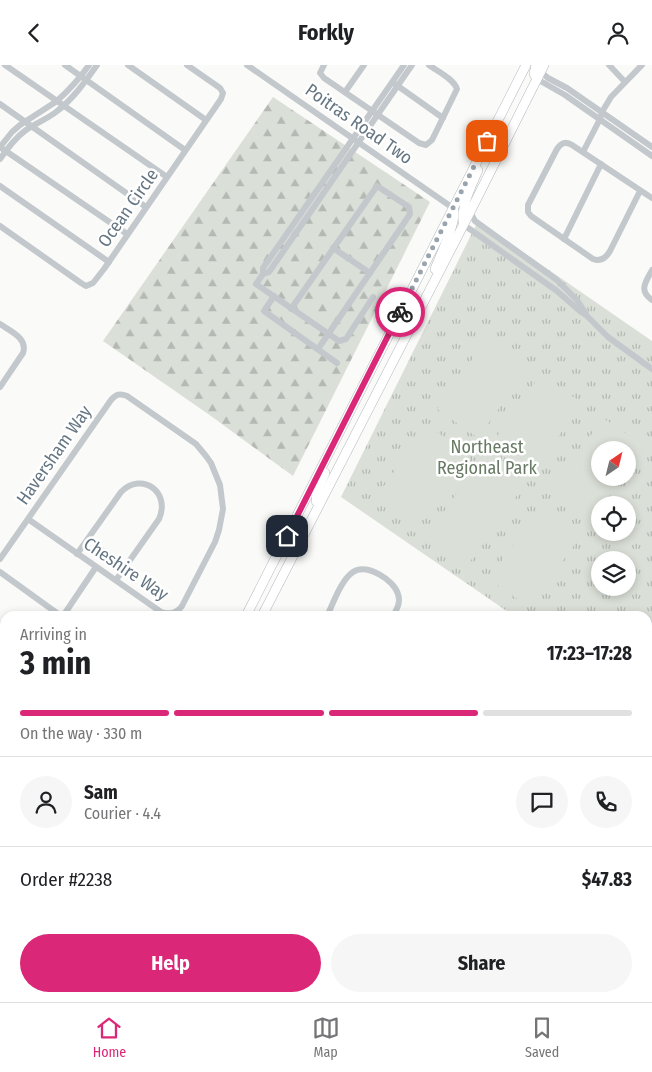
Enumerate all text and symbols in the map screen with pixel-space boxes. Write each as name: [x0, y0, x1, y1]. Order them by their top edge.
icon: back: [20, 19, 48, 47]
text: Forkly: [298, 19, 354, 46]
icon: person: [604, 19, 632, 47]
street label: Poitras Road Two: [301, 79, 417, 169]
pin: [466, 120, 508, 162]
icon: bag: [473, 127, 501, 155]
street label: Ocean Circle: [93, 164, 163, 251]
courier: [375, 287, 425, 337]
icon: bike: [386, 298, 414, 326]
street label: Haversham Way: [12, 401, 96, 509]
park label: Northeast Regional Park: [437, 436, 538, 479]
north arrow: [591, 441, 636, 486]
map controls: [591, 441, 636, 596]
button: locate: [591, 496, 636, 541]
pin: [266, 515, 308, 557]
icon: home: [273, 522, 301, 550]
street label: Cheshire Way: [79, 533, 173, 605]
button: layers: [591, 551, 636, 596]
text: Arriving in: [20, 625, 87, 644]
text: 17:23–17:28: [547, 642, 632, 665]
text: 3 min: [20, 644, 91, 682]
text: On the way · 330 m: [20, 724, 142, 743]
button: person: [20, 776, 72, 828]
button: chat: [516, 776, 568, 828]
button: phone: [580, 776, 632, 828]
text: Sam: [84, 781, 118, 804]
text: Courier · 4.4: [84, 804, 161, 823]
text: Order #2238: [20, 868, 112, 891]
text: $47.83: [582, 868, 632, 891]
button: Help: [20, 934, 321, 992]
button: Share: [331, 934, 632, 992]
tab: Home: [93, 1014, 126, 1061]
tab: Map: [312, 1014, 340, 1061]
tab: Saved: [525, 1014, 559, 1061]

